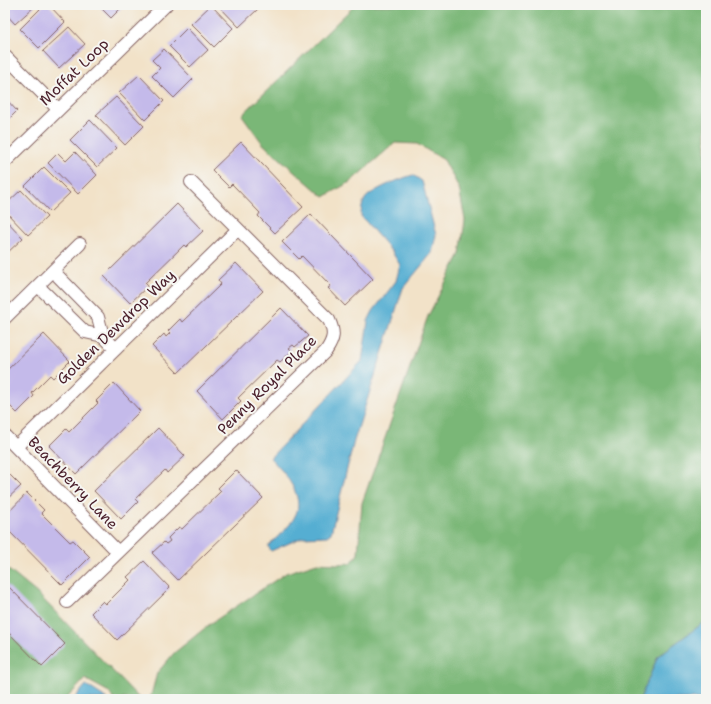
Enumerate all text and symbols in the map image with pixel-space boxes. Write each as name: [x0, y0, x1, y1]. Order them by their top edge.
street label: Moffat Loop: [35, 34, 113, 110]
street label: Golden Dewdrop Way: [52, 265, 180, 389]
street label: Penny Royal Place: [213, 331, 321, 439]
street label: Beachberry Lane: [23, 432, 123, 534]

